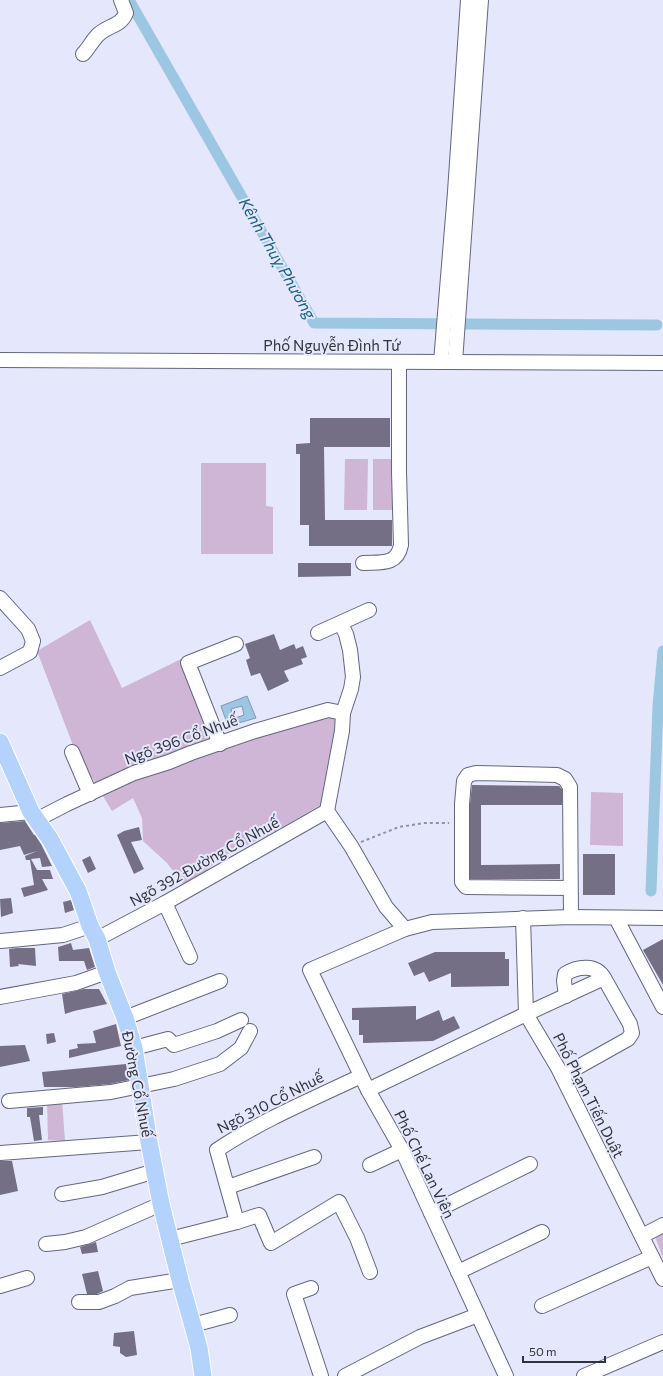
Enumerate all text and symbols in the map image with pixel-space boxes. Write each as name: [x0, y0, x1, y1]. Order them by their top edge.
water label: Kênh Thuỵ Phương: [236, 194, 321, 323]
street label: Phố Nguyễn Đình Tứ: [263, 336, 401, 354]
street label: Ngõ 396 Cổ Nhuế: [122, 709, 242, 768]
street label: Ngõ 392 Đường Cổ Nhuế: [126, 811, 284, 910]
street label: Đường Cổ Nhuế: [119, 1028, 158, 1141]
street label: Phố Phạm Tiến Duật: [550, 1030, 628, 1160]
street label: Ngõ 310 Cổ Nhuế: [214, 1066, 328, 1137]
street label: Phố Chế Lan Viên: [391, 1107, 459, 1221]
scale bar: [523, 1338, 605, 1364]
text: 50 m: [529, 1344, 557, 1358]

